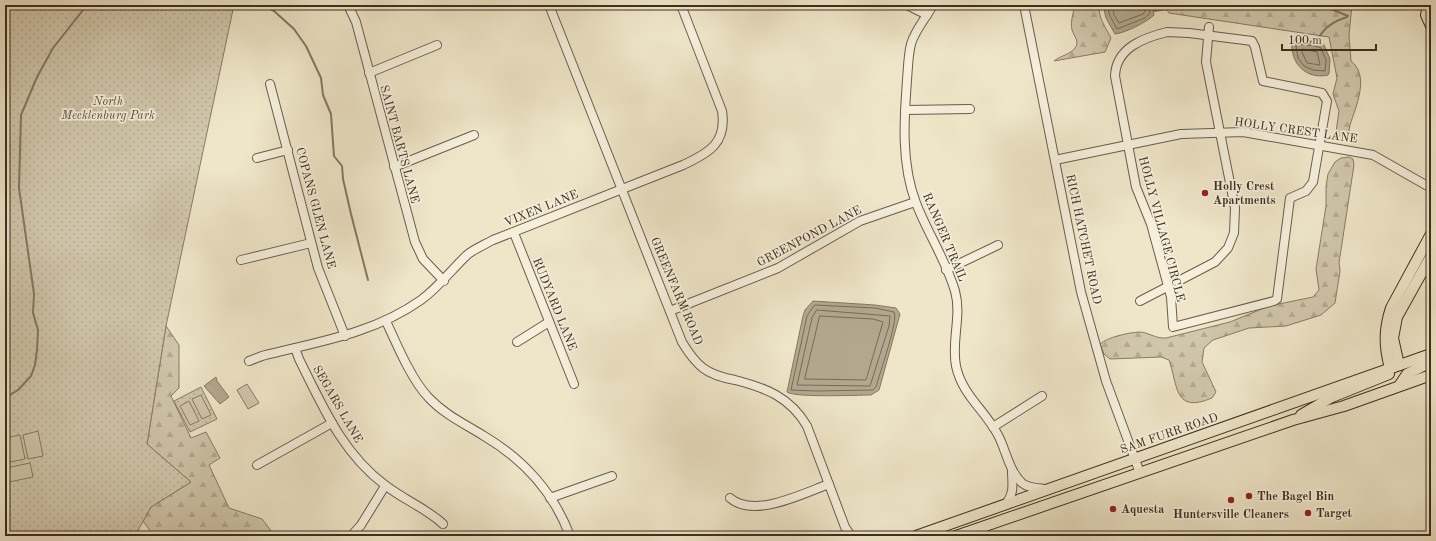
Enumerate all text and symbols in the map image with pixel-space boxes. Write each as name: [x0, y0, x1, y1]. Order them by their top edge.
scale bar: [1282, 26, 1376, 52]
text: 100 m: [1288, 35, 1322, 47]
street label: SAINT BARTS LANE: [377, 84, 421, 205]
park label: North Mecklenburg Park: [60, 96, 155, 122]
street label: HOLLY CREST LANE: [1233, 116, 1358, 146]
street label: COPANS GLEN LANE: [293, 146, 337, 270]
street label: HOLLY VILLAGE CIRCLE: [1136, 155, 1186, 303]
street label: RICH HATCHET ROAD: [1063, 173, 1103, 305]
place label: Holly Crest Apartments: [1213, 181, 1276, 207]
marker: Holly Crest Apartments: [1200, 188, 1210, 198]
street label: VIXEN LANE: [503, 189, 580, 229]
street label: RANGER TRAIL: [920, 191, 968, 283]
street label: GREENPOND LANE: [755, 204, 864, 269]
street label: GREENFARM ROAD: [648, 236, 704, 347]
street label: RUDYARD LANE: [530, 256, 578, 352]
street label: SEGARS LANE: [310, 364, 364, 445]
street label: SAM FURR ROAD: [1119, 412, 1220, 456]
marker: The Bagel Bin: [1244, 491, 1254, 501]
place label: The Bagel Bin: [1257, 491, 1334, 503]
marker: Huntersville Cleaners: [1226, 495, 1236, 505]
marker: Aquesta: [1108, 504, 1118, 514]
place label: Aquesta: [1121, 504, 1164, 516]
marker: Target: [1303, 508, 1313, 518]
place label: Target: [1316, 508, 1353, 520]
place label: Huntersville Cleaners: [1173, 509, 1289, 521]

